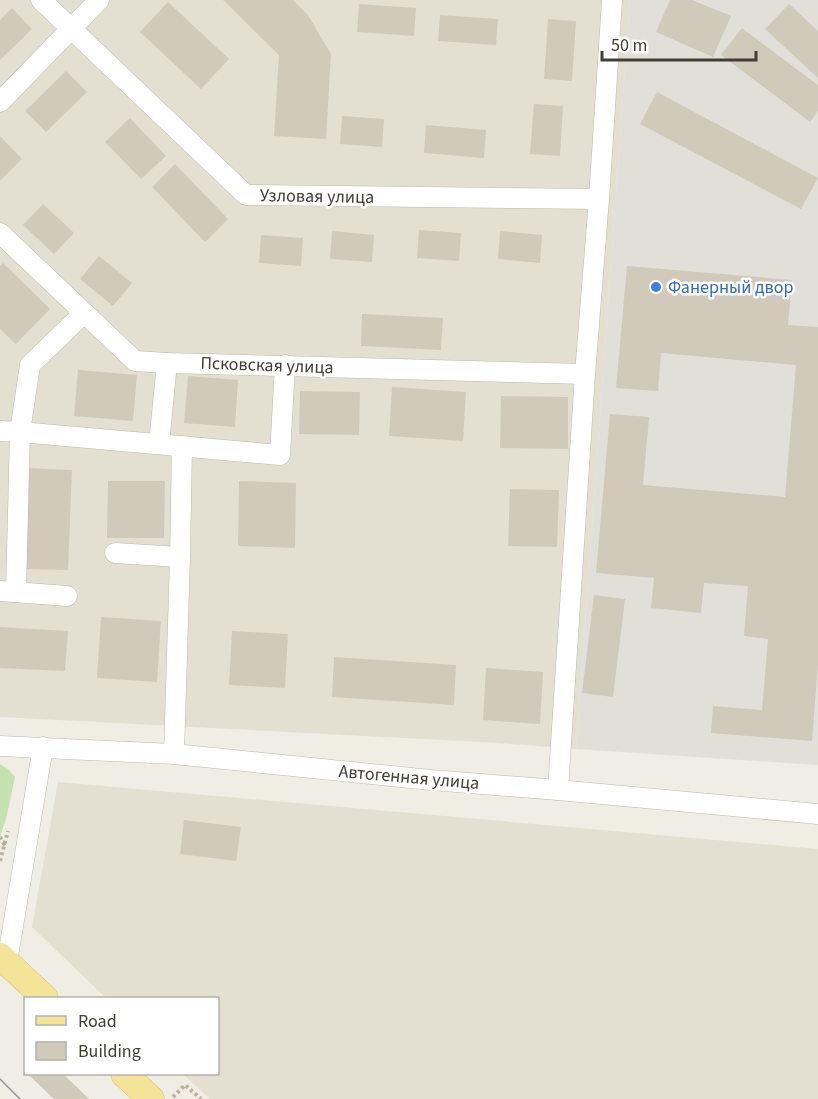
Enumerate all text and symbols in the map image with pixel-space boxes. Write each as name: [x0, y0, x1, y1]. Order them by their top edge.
scale bar: [602, 24, 756, 62]
text: 50 m: [611, 33, 647, 58]
street label: Узловая улица: [260, 183, 374, 210]
place label: Фанерный двор: [668, 275, 793, 300]
marker: Фанерный двор: [649, 280, 663, 294]
street label: Псковская улица: [200, 351, 334, 380]
street label: Автогенная улица: [338, 759, 480, 796]
legend: [24, 997, 219, 1075]
text: Road: [78, 1009, 117, 1034]
text: Building: [78, 1039, 141, 1064]

